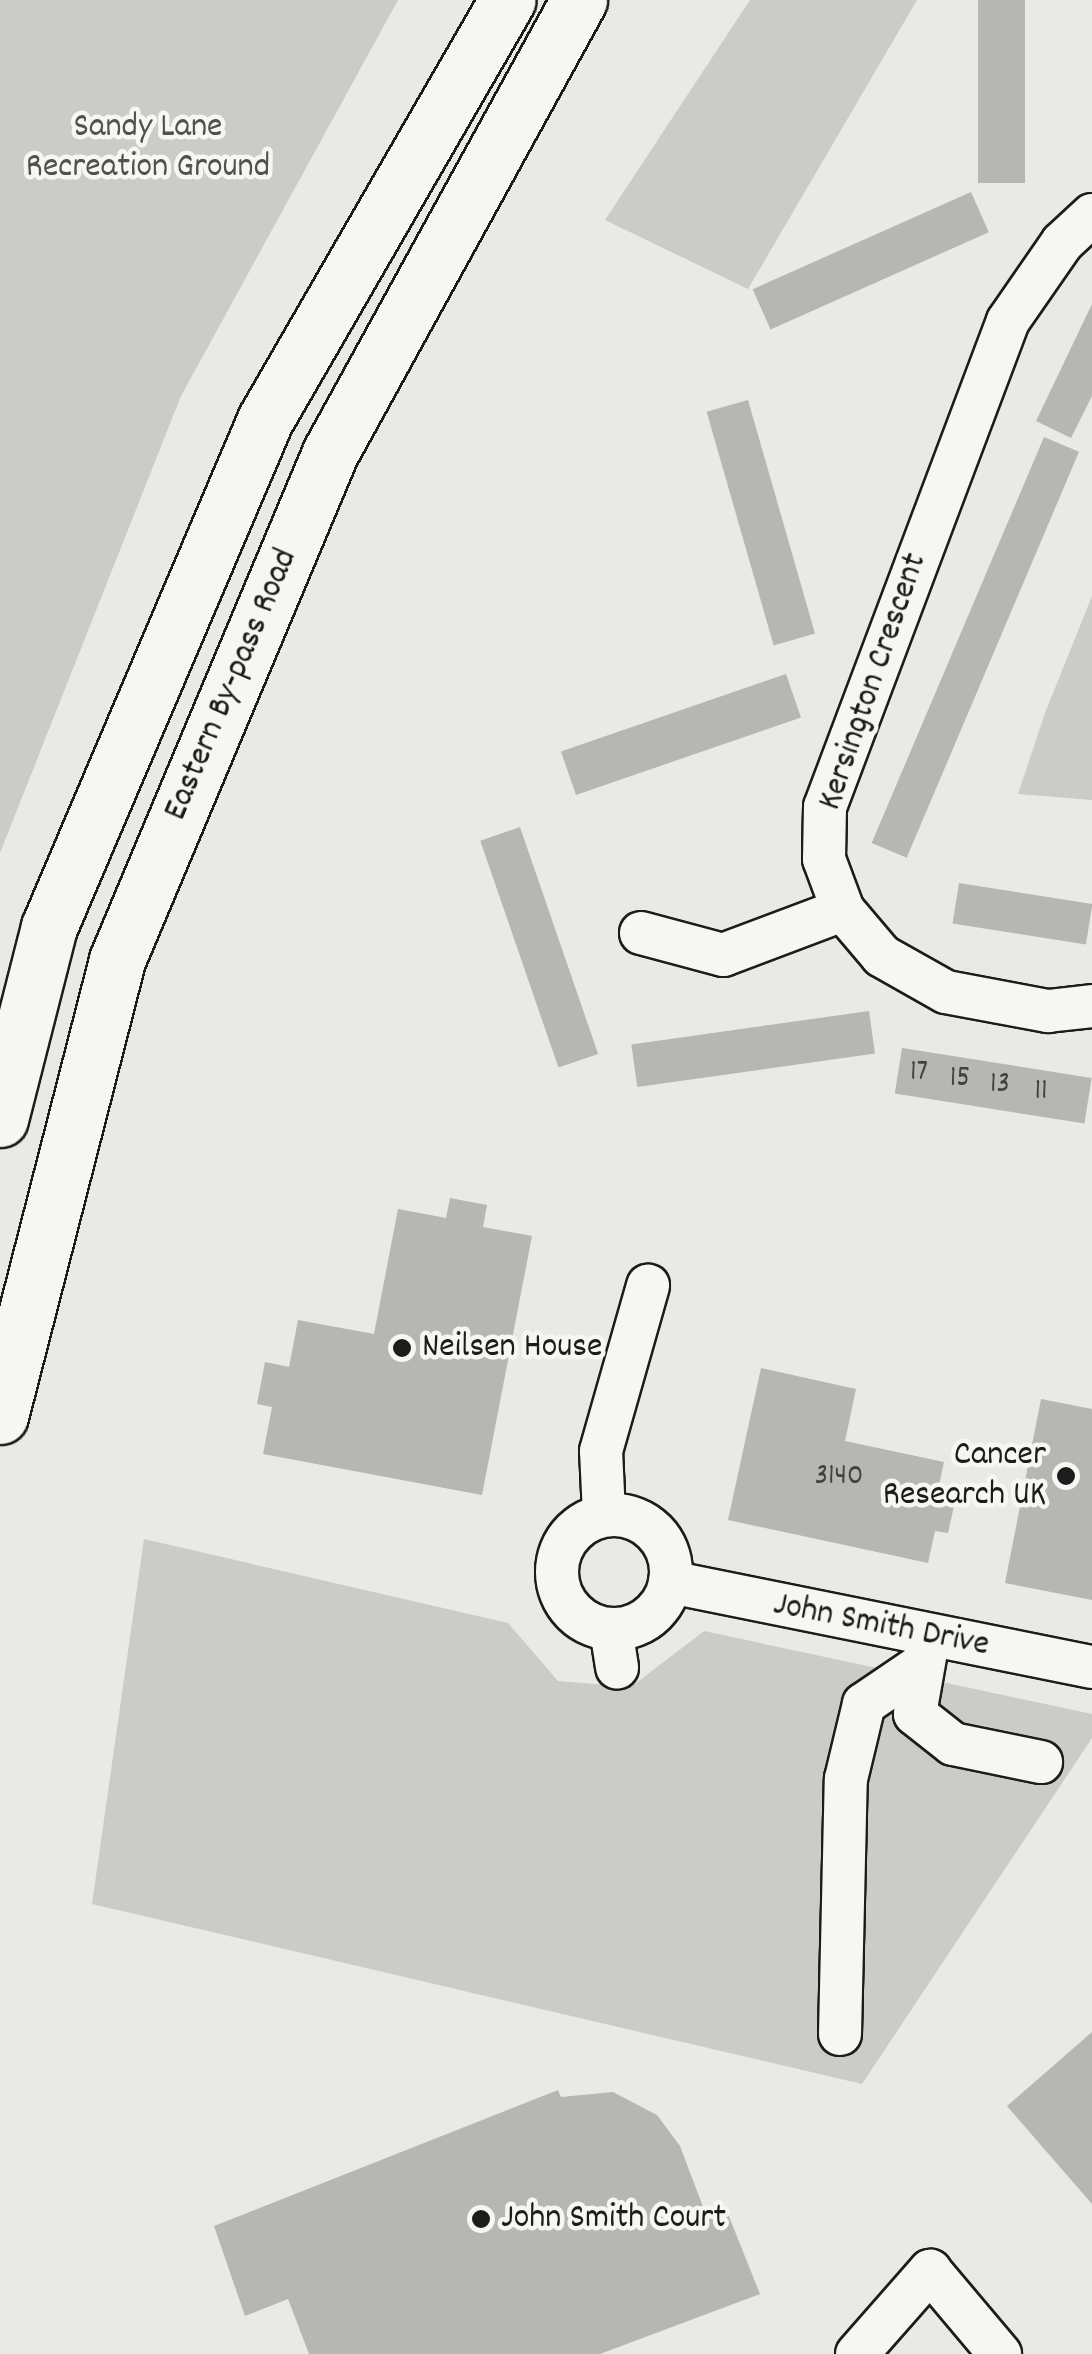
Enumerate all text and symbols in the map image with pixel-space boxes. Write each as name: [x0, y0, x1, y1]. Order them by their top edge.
park label: Sandy Lane Recreation Ground: [26, 107, 270, 189]
street label: Eastern By-pass Road: [156, 543, 308, 827]
street label: Kersington Crescent: [810, 548, 938, 816]
house number: 17: [910, 1056, 928, 1092]
house number: 15: [950, 1062, 970, 1098]
house number: 13: [990, 1068, 1010, 1104]
house number: 11: [1034, 1075, 1048, 1111]
place label: Neilsen House: [422, 1327, 602, 1369]
marker: Neilsen House: [391, 1337, 413, 1359]
place label: Cancer Research UK: [883, 1435, 1046, 1517]
house number: 3140: [815, 1460, 863, 1496]
marker: Cancer Research UK: [1055, 1465, 1077, 1487]
street label: John Smith Drive: [770, 1585, 992, 1667]
place label: John Smith Court: [501, 2198, 726, 2240]
marker: John Smith Court: [470, 2208, 492, 2230]

